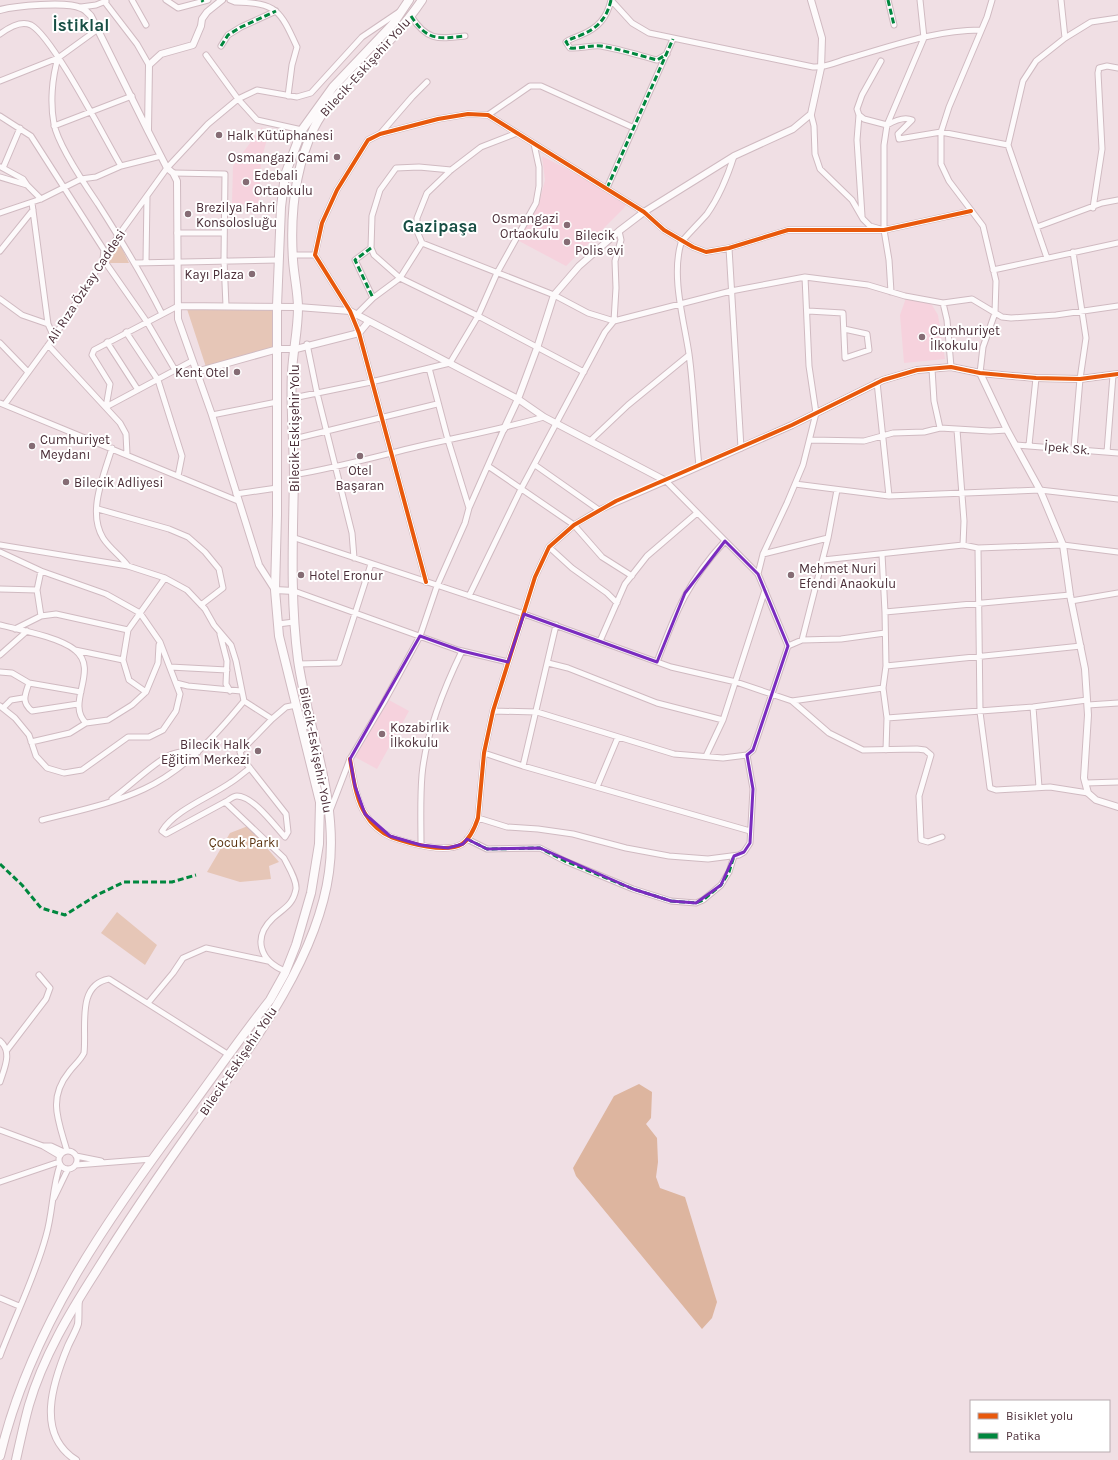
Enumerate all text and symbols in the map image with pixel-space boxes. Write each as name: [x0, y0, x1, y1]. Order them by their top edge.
street label: Bilecik-Eskişehir Yolu: [317, 14, 413, 120]
district label: İstiklal: [53, 15, 109, 35]
place label: Halk Kütüphanesi: [227, 128, 333, 143]
marker: Halk Kütüphanesi: [214, 130, 224, 140]
place label: Osmangazi Cami: [228, 150, 329, 165]
marker: Osmangazi Cami: [332, 152, 342, 162]
place label: Edebali Ortaokulu: [254, 168, 313, 198]
marker: Edebali Ortaokulu: [241, 177, 251, 187]
place label: Brezilya Fahri Konsolosluğu: [196, 200, 277, 230]
marker: Brezilya Fahri Konsolosluğu: [183, 209, 193, 219]
place label: Osmangazi Ortaokulu: [492, 211, 559, 241]
district label: Gazipaşa: [403, 216, 477, 236]
marker: Osmangazi Ortaokulu: [562, 220, 572, 230]
street label: Ali Rıza Özkay Caddesi: [43, 226, 128, 346]
place label: Bilecik Polis evi: [575, 228, 624, 258]
marker: Bilecik Polis evi: [562, 237, 572, 247]
place label: Kayı Plaza: [185, 267, 244, 282]
marker: Kayı Plaza: [247, 269, 257, 279]
place label: Cumhuriyet İlkokulu: [930, 323, 1000, 353]
marker: Cumhuriyet İlkokulu: [917, 332, 927, 342]
street label: Bilecik-Eskişehir Yolu: [287, 364, 302, 492]
place label: Kent Otel: [175, 365, 229, 380]
marker: Kent Otel: [232, 367, 242, 377]
place label: Cumhuriyet Meydanı: [40, 432, 110, 462]
street label: İpek Sk.: [1044, 439, 1090, 457]
marker: Cumhuriyet Meydanı: [27, 441, 37, 451]
marker: Otel Başaran: [355, 451, 365, 461]
place label: Otel Başaran: [336, 463, 384, 493]
place label: Bilecik Adliyesi: [74, 475, 163, 490]
marker: Bilecik Adliyesi: [61, 477, 71, 487]
place label: Mehmet Nuri Efendi Anaokulu: [799, 561, 896, 591]
place label: Hotel Eronur: [309, 568, 383, 583]
marker: Hotel Eronur: [296, 570, 306, 580]
marker: Mehmet Nuri Efendi Anaokulu: [786, 570, 796, 580]
street label: Bilecik-Eskişehir Yolu: [296, 686, 336, 814]
place label: Kozabirlik İlkokulu: [390, 720, 449, 750]
marker: Kozabirlik İlkokulu: [377, 729, 387, 739]
place label: Bilecik Halk Eğitim Merkezi: [161, 737, 250, 767]
marker: Bilecik Halk Eğitim Merkezi: [253, 746, 263, 756]
park label: Çocuk Parkı: [209, 835, 279, 850]
street label: Bilecik-Eskişehir Yolu: [196, 1004, 280, 1118]
legend: [970, 1400, 1110, 1452]
text: Bisiklet yolu: [1006, 1409, 1073, 1423]
text: Patika: [1006, 1429, 1041, 1443]

